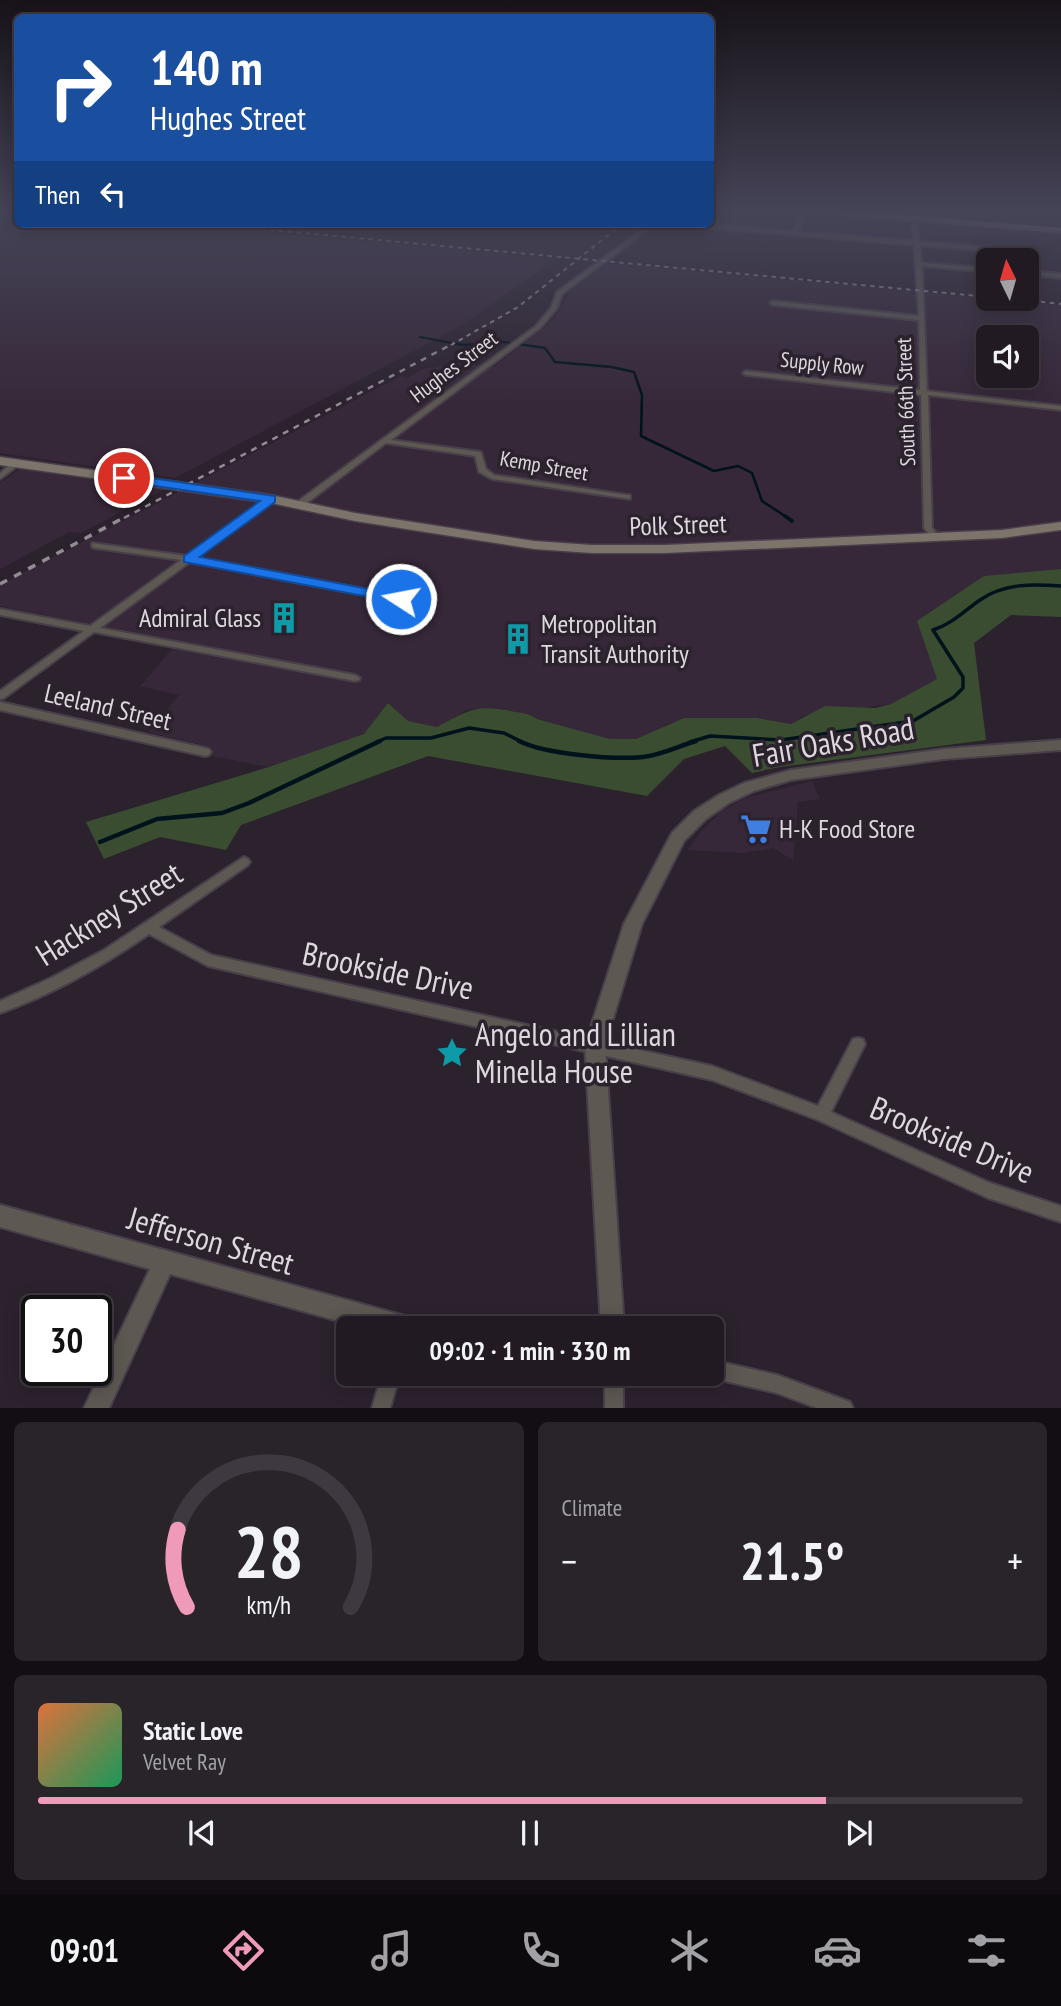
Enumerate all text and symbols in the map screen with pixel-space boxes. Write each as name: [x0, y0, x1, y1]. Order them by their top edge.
text: 140 m: [150, 35, 263, 99]
icon: right: [35, 42, 126, 133]
text: Hughes Street: [150, 97, 306, 139]
icon: left: [94, 175, 132, 213]
text: Then: [35, 178, 80, 211]
north arrow: [976, 248, 1040, 312]
map controls: [976, 248, 1039, 388]
street label: Hughes Street: [405, 325, 503, 408]
button: sound: [976, 325, 1039, 388]
street label: South 66th Street: [890, 337, 921, 467]
street label: Supply Row: [779, 346, 866, 381]
street label: Kemp Street: [498, 444, 590, 487]
pin: [94, 448, 154, 508]
icon: arrive: [105, 459, 143, 497]
street label: Polk Street: [629, 506, 727, 543]
position arrow: [364, 562, 438, 636]
place label: Admiral Glass: [139, 601, 261, 634]
building icon: Admiral Glass: [267, 601, 301, 635]
place label: Metropolitan Transit Authority: [541, 607, 689, 670]
building icon: Metropolitan Transit Authority: [501, 622, 535, 656]
street label: Leeland Street: [41, 676, 175, 737]
street label: Fair Oaks Road: [749, 706, 917, 776]
supermarket icon: H-K Food Store: [739, 812, 773, 846]
place label: H-K Food Store: [779, 812, 915, 845]
street label: Hackney Street: [28, 852, 190, 975]
street label: Brookside Drive: [299, 931, 478, 1009]
place label: Angelo and Lillian Minella House: [475, 1013, 676, 1092]
place icon: Angelo and Lillian Minella House: [435, 1036, 469, 1070]
street label: Brookside Drive: [864, 1086, 1041, 1192]
street label: Jefferson Street: [122, 1196, 299, 1284]
speed limit sign: 30: [21, 1295, 112, 1386]
text: 09:02 · 1 min · 330 m: [430, 1334, 630, 1367]
text: Climate: [562, 1493, 622, 1522]
text: 28: [234, 1504, 304, 1598]
text: 21.5°: [740, 1527, 845, 1594]
text: −: [562, 1536, 577, 1585]
text: +: [1007, 1536, 1023, 1585]
text: km/h: [247, 1589, 291, 1621]
text: Static Love: [143, 1714, 243, 1747]
text: Velvet Ray: [143, 1747, 226, 1776]
icon: previous: [183, 1814, 221, 1852]
icon: pause: [511, 1814, 549, 1852]
icon: next: [840, 1814, 878, 1852]
icon: directions: [219, 1926, 268, 1975]
icon: music: [367, 1926, 416, 1975]
icon: phone: [516, 1926, 565, 1975]
icon: climate: [665, 1926, 714, 1975]
icon: car: [813, 1926, 862, 1975]
icon: filters: [962, 1926, 1011, 1975]
text: 09:01: [50, 1929, 119, 1971]

